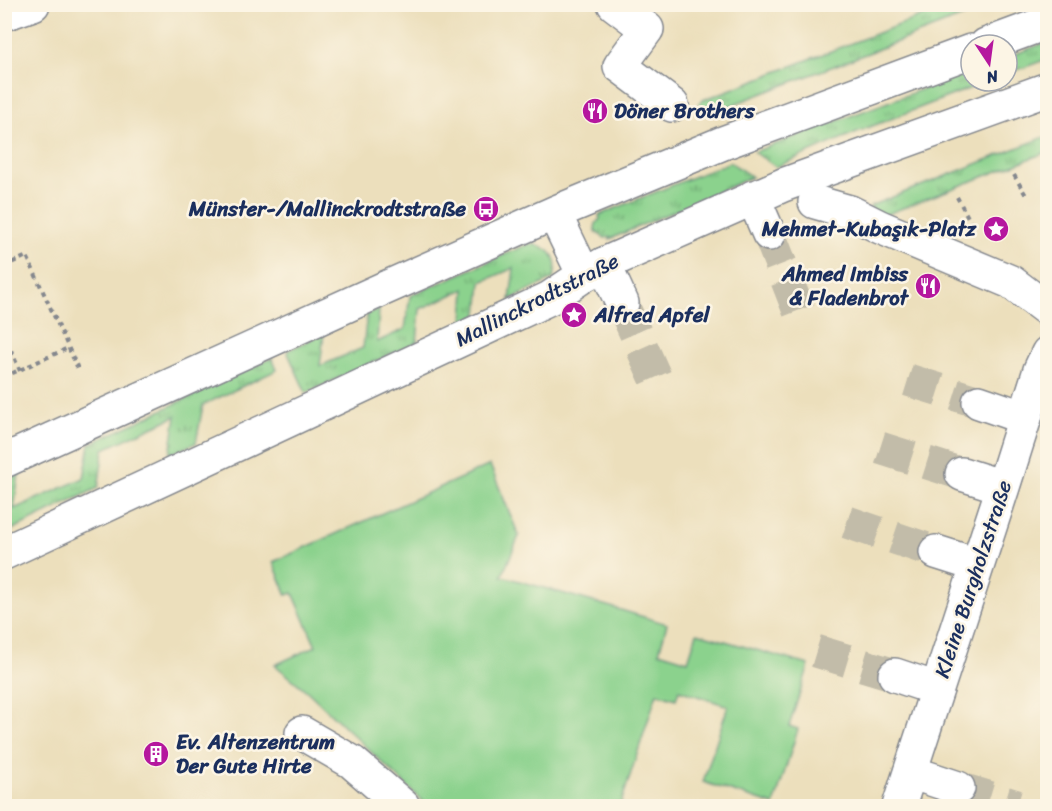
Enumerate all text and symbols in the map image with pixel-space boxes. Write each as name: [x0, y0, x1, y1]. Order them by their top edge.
north arrow: [959, 33, 1019, 93]
text: N: [983, 62, 1002, 93]
place label: Döner Brothers: [614, 92, 756, 130]
restaurant icon: Döner Brothers: [580, 96, 610, 126]
place label: Münster-/Mallinckrodtstraße: [188, 190, 466, 228]
bus stop icon: Münster-/Mallinckrodtstraße: [471, 194, 501, 224]
place label: Mehmet-Kubaşık-Platz: [761, 210, 977, 248]
place icon: Mehmet-Kubaşık-Platz: [981, 214, 1011, 244]
street label: Mallinckrodtstraße: [448, 242, 626, 358]
place label: Ahmed Imbiss & Fladenbrot: [781, 255, 910, 317]
restaurant icon: Ahmed Imbiss & Fladenbrot: [913, 271, 943, 301]
place label: Alfred Apfel: [593, 296, 711, 334]
place icon: Alfred Apfel: [559, 300, 589, 330]
street label: Kleine Burgholzstraße: [923, 475, 1023, 683]
place label: Ev. Altenzentrum Der Gute Hirte: [176, 723, 335, 785]
building icon: Ev. Altenzentrum Der Gute Hirte: [141, 739, 171, 769]

